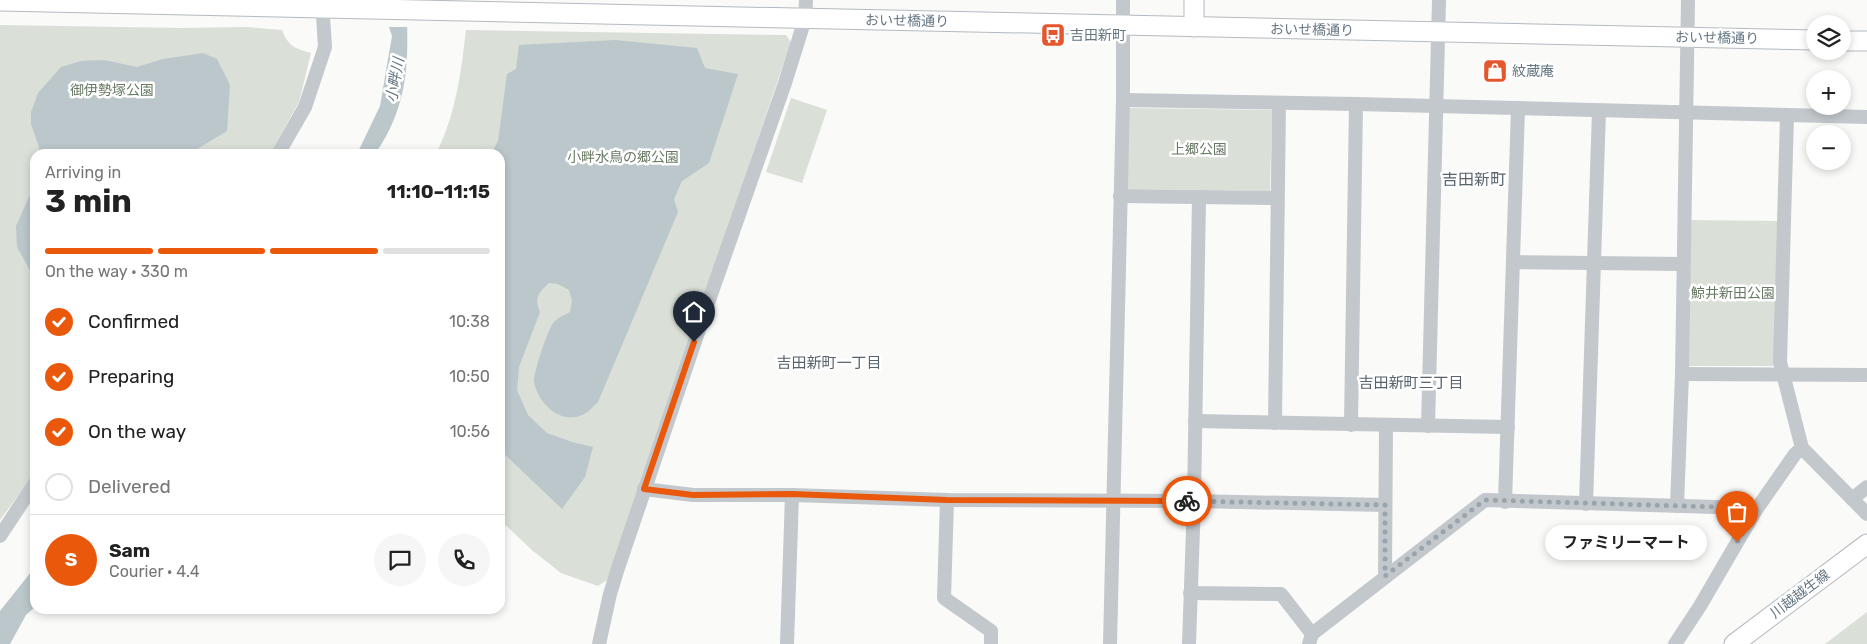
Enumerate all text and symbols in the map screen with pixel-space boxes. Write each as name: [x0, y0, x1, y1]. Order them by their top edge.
street label: おいせ橋通り: [865, 12, 949, 30]
map controls: [1806, 15, 1851, 170]
button: layers: [1806, 15, 1851, 60]
street label: おいせ橋通り: [1270, 21, 1354, 39]
bus stop icon: 吉田新町: [1040, 22, 1066, 48]
place label: 吉田新町: [1070, 27, 1126, 44]
street label: おいせ橋通り: [1675, 29, 1759, 47]
water label: 小畔川: [382, 54, 408, 104]
shop icon: 紋蔵庵: [1482, 58, 1508, 84]
place label: 紋蔵庵: [1512, 63, 1554, 80]
button: +: [1806, 70, 1851, 115]
park label: 御伊勢塚公園: [70, 82, 154, 99]
button: −: [1806, 125, 1851, 170]
park label: 上郷公園: [1171, 141, 1227, 158]
park label: 小畔水鳥の郷公園: [567, 149, 679, 166]
text: Arriving in: [45, 163, 121, 182]
district label: 吉田新町: [1442, 170, 1506, 189]
text: 11:10–11:15: [387, 180, 490, 203]
text: 3 min: [45, 182, 132, 220]
text: On the way · 330 m: [45, 262, 188, 281]
park label: 鯨井新田公園: [1691, 285, 1775, 302]
pin: [673, 291, 715, 342]
icon: home: [680, 298, 708, 326]
icon: check: [45, 308, 73, 336]
text: Confirmed: [88, 310, 179, 333]
text: 10:38: [449, 312, 490, 331]
district label: 吉田新町一丁目: [776, 354, 882, 372]
icon: check: [45, 363, 73, 391]
text: Preparing: [88, 365, 174, 388]
text: 10:50: [449, 367, 490, 386]
district label: 吉田新町三丁目: [1358, 374, 1464, 392]
icon: check: [45, 418, 73, 446]
text: On the way: [88, 420, 186, 443]
text: 10:56: [450, 422, 490, 441]
text: Delivered: [88, 475, 171, 498]
courier: [1162, 476, 1212, 526]
icon: bike: [1173, 487, 1201, 515]
pin: [1716, 491, 1758, 542]
icon: bag: [1723, 498, 1751, 526]
callout: ファミリーマート: [1544, 524, 1707, 560]
text: ファミリーマート: [1562, 533, 1690, 552]
button: chat: [374, 534, 426, 586]
button: phone: [438, 534, 490, 586]
text: Sam: [109, 539, 150, 562]
text: S: [65, 548, 77, 571]
text: Courier · 4.4: [109, 562, 200, 581]
street label: 川越越生線: [1767, 566, 1833, 622]

